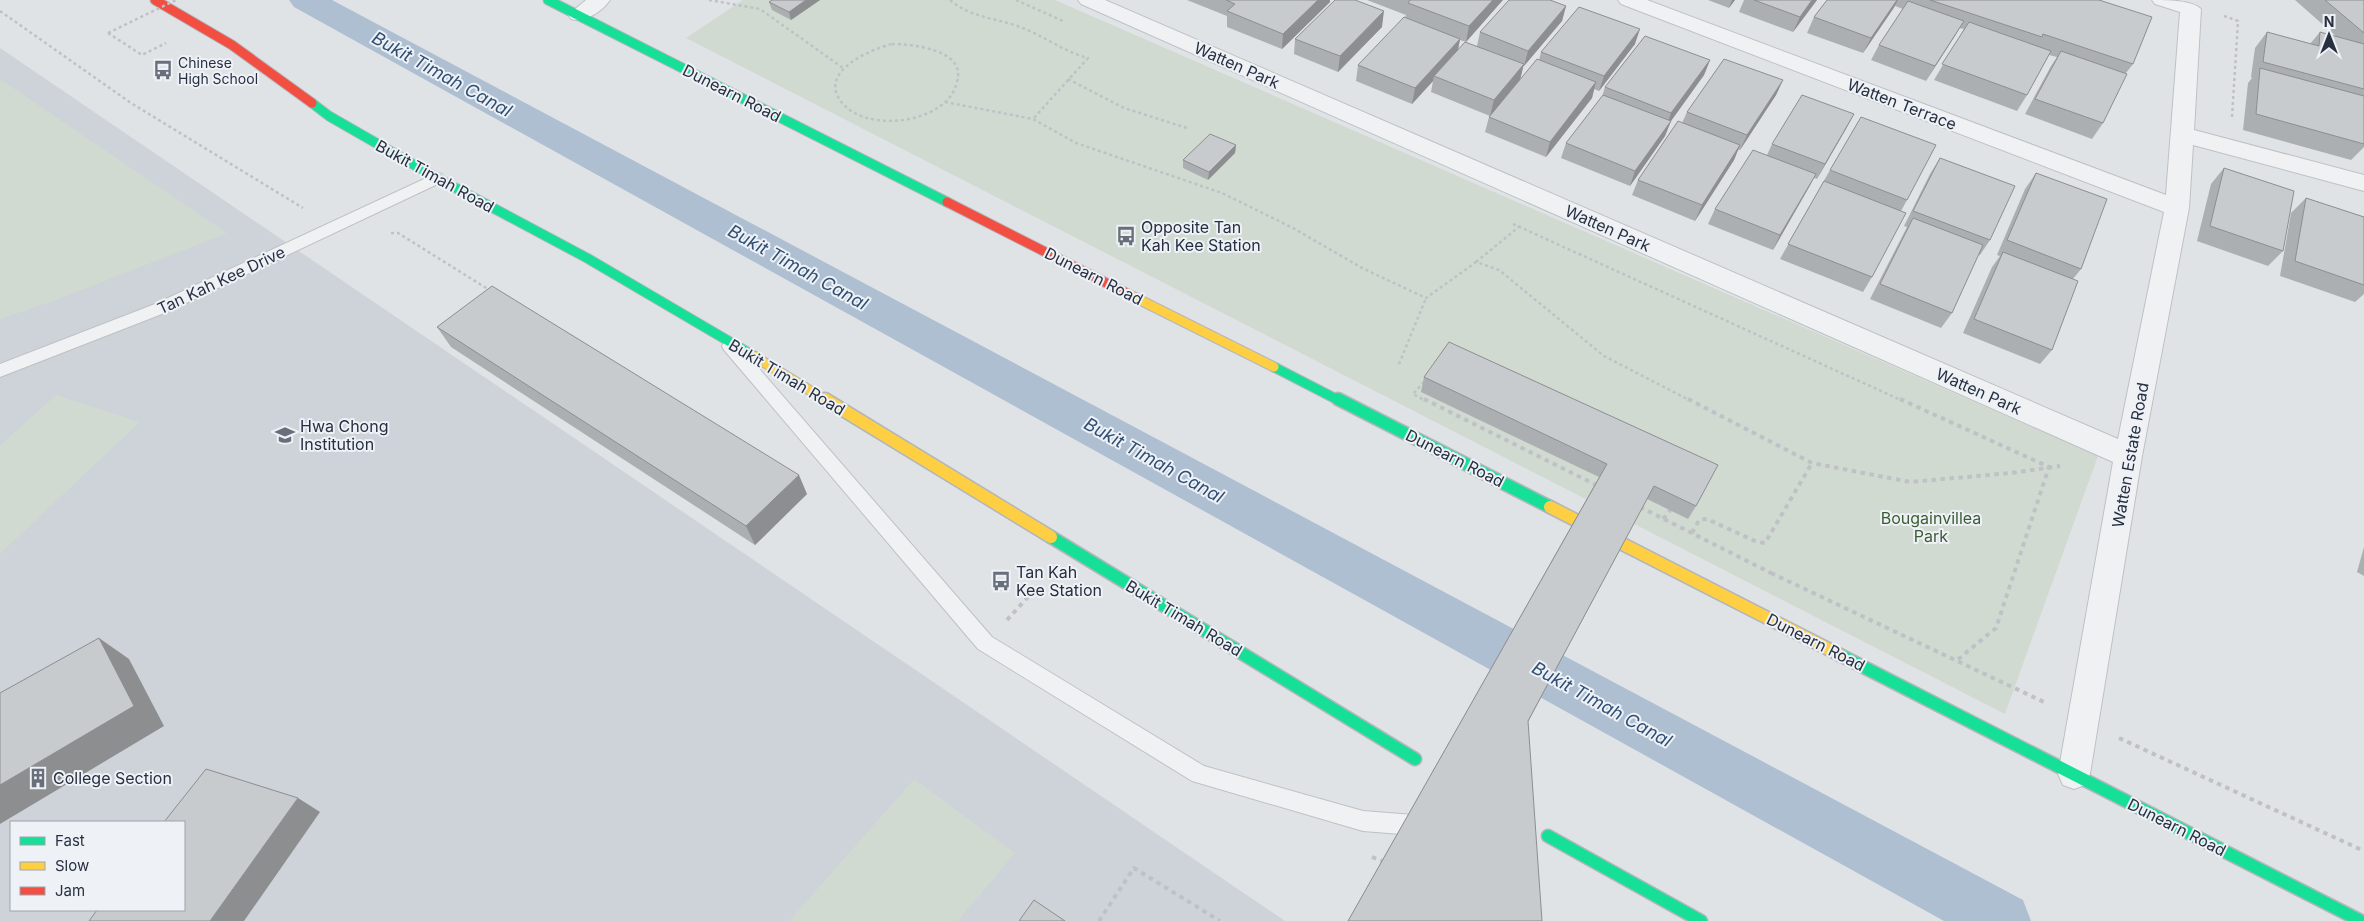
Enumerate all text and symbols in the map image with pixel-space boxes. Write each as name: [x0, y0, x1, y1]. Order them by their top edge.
north arrow: [2304, 10, 2354, 60]
text: N: [2324, 13, 2334, 30]
water label: Bukit Timah Canal: [369, 27, 516, 121]
street label: Watten Park: [1191, 37, 1283, 93]
place label: Chinese High School: [178, 54, 258, 87]
bus stop icon: Chinese High School: [152, 59, 174, 81]
street label: Dunearn Road: [679, 60, 785, 126]
street label: Watten Terrace: [1845, 74, 1959, 134]
street label: Bukit Timah Road: [372, 135, 498, 217]
street label: Watten Park: [1562, 200, 1654, 256]
place label: Opposite Tan Kah Kee Station: [1141, 217, 1261, 255]
water label: Bukit Timah Canal: [725, 220, 872, 314]
bus stop icon: Opposite Tan Kah Kee Station: [1115, 225, 1137, 247]
street label: Tan Kah Kee Drive: [154, 242, 288, 318]
street label: Dunearn Road: [1041, 243, 1147, 309]
street label: Bukit Timah Road: [725, 334, 849, 420]
street label: Watten Park: [1933, 363, 2025, 419]
street label: Watten Estate Road: [2107, 381, 2153, 529]
water label: Bukit Timah Canal: [1081, 413, 1228, 507]
place label: Hwa Chong Institution: [300, 416, 388, 454]
school or university icon: Hwa Chong Institution: [274, 424, 296, 446]
street label: Dunearn Road: [1402, 425, 1508, 491]
park label: Bougainvillea Park: [1881, 508, 1981, 546]
place label: Tan Kah Kee Station: [1016, 562, 1102, 600]
bus stop icon: Tan Kah Kee Station: [990, 570, 1012, 592]
street label: Bukit Timah Road: [1122, 575, 1246, 661]
street label: Dunearn Road: [1763, 609, 1869, 675]
water label: Bukit Timah Canal: [1529, 657, 1676, 751]
building icon: College Section: [27, 767, 49, 789]
place label: College Section: [53, 768, 172, 788]
street label: Dunearn Road: [2124, 794, 2230, 860]
legend: [10, 821, 185, 911]
text: Fast: [55, 831, 85, 850]
text: Slow: [55, 856, 89, 875]
text: Jam: [55, 881, 85, 900]

